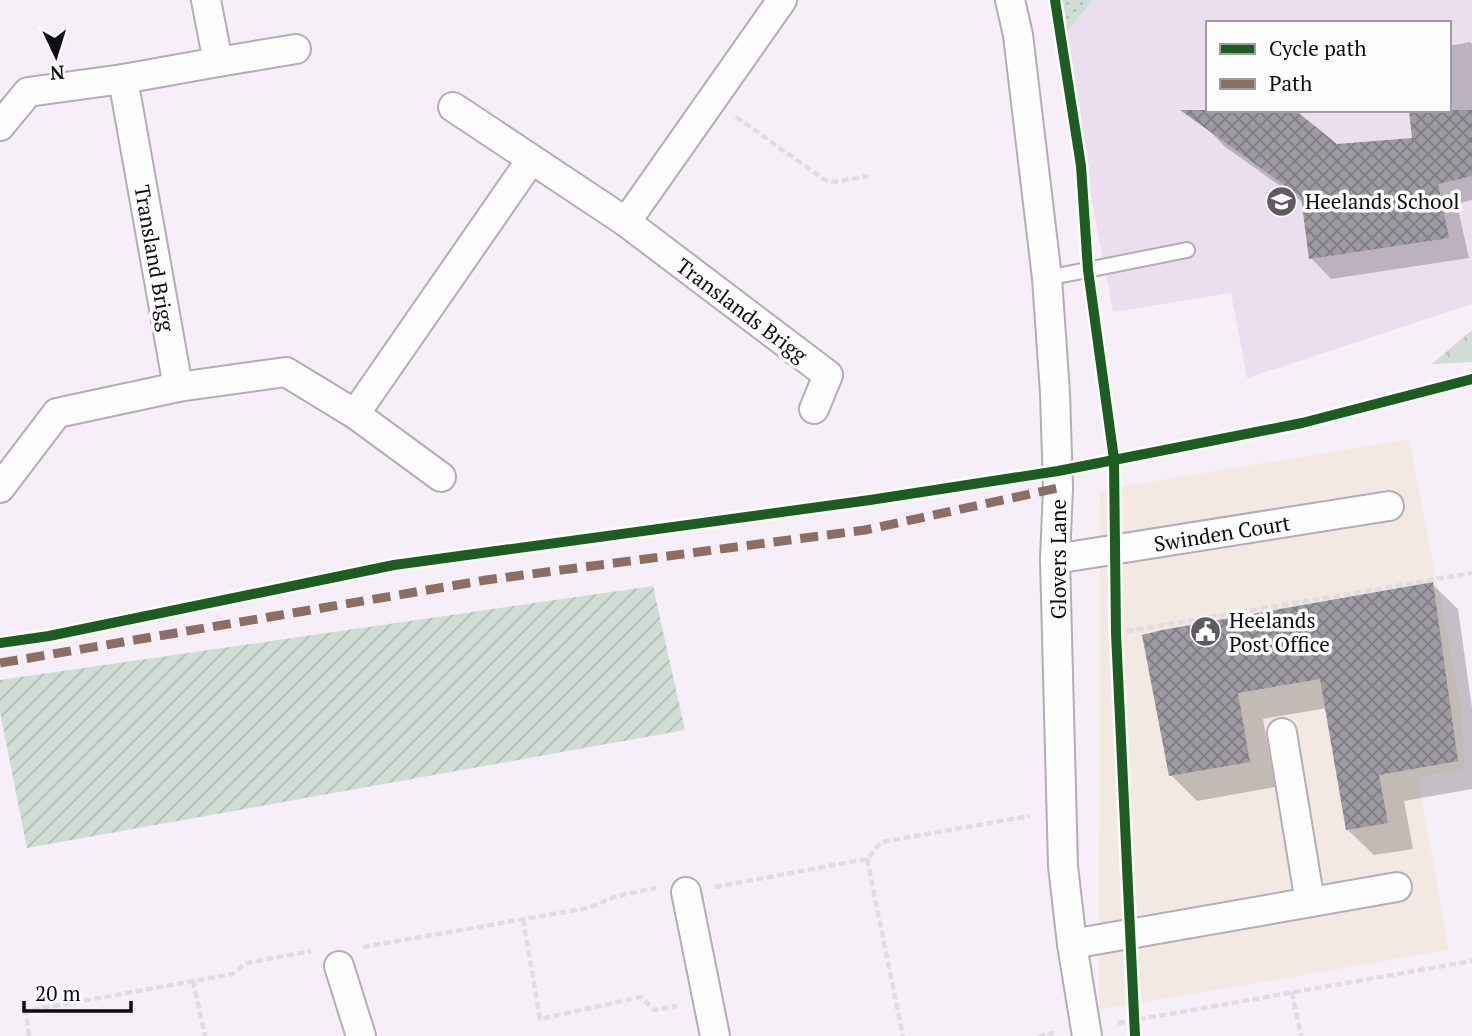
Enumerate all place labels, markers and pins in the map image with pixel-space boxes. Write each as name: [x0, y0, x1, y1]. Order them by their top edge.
school or university icon: Heelands School: [1265, 184, 1299, 218]
place label: Heelands School: [1305, 187, 1460, 215]
place label: Heelands Post Office: [1229, 606, 1330, 658]
public building icon: Heelands Post Office: [1189, 615, 1223, 649]

